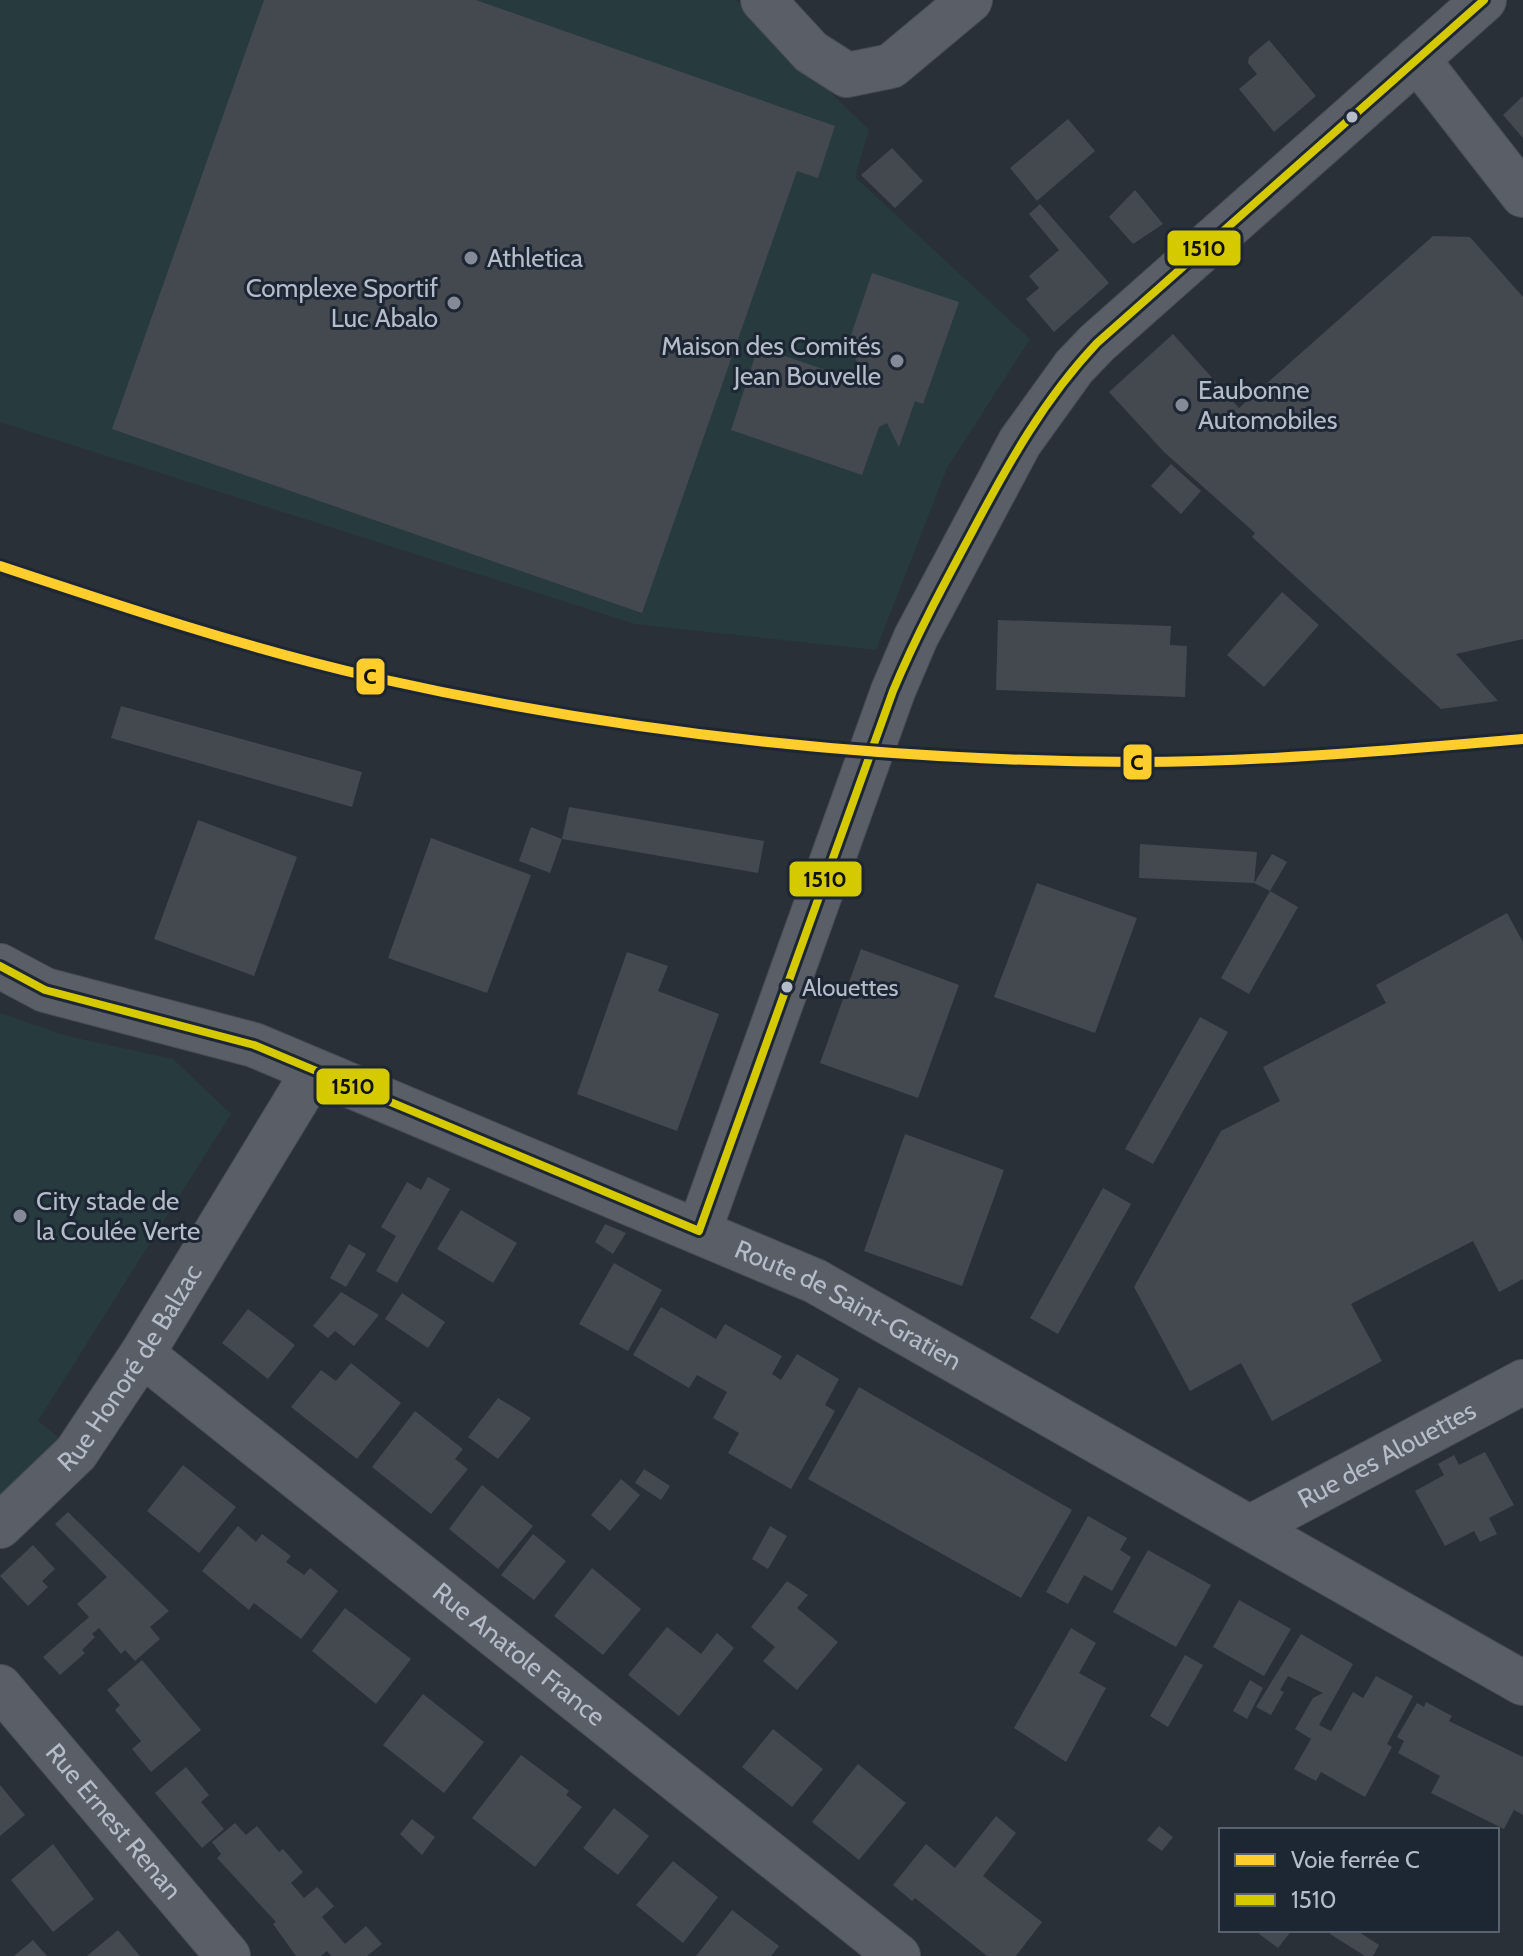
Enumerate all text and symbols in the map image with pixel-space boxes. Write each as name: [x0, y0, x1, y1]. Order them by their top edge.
unlabelled marker: [1344, 109, 1360, 125]
line badge: 1510: [1166, 229, 1242, 267]
text: 1510: [1182, 235, 1226, 262]
place label: Athletica: [487, 242, 584, 274]
marker: Athletica: [462, 249, 480, 267]
place label: Complexe Sportif Luc Abalo: [246, 272, 438, 334]
marker: Complexe Sportif Luc Abalo: [445, 294, 463, 312]
place label: Maison des Comités Jean Bouvelle: [661, 330, 881, 392]
marker: Maison des Comités Jean Bouvelle: [888, 352, 906, 370]
place label: Eaubonne Automobiles: [1198, 374, 1338, 436]
marker: Eaubonne Automobiles: [1173, 396, 1191, 414]
line badge: C: [355, 657, 386, 696]
text: C: [363, 663, 377, 690]
line badge: C: [1122, 743, 1153, 781]
text: C: [1130, 749, 1144, 776]
line badge: 1510: [788, 860, 863, 898]
text: 1510: [803, 866, 847, 893]
place label: Alouettes: [802, 973, 899, 1002]
marker: Alouettes: [779, 979, 795, 995]
line badge: 1510: [315, 1067, 391, 1106]
text: 1510: [331, 1073, 375, 1100]
place label: City stade de la Coulée Verte: [36, 1185, 200, 1247]
marker: City stade de la Coulée Verte: [11, 1207, 29, 1225]
street label: Route de Saint-Gratien: [730, 1233, 967, 1377]
street label: Rue Honoré de Balzac: [51, 1258, 209, 1478]
street label: Rue des Alouettes: [1292, 1394, 1482, 1515]
street label: Rue Anatole France: [426, 1576, 612, 1733]
street label: Rue Ernest Renan: [39, 1737, 189, 1906]
legend: [1219, 1828, 1499, 1932]
text: Voie ferrée C: [1291, 1845, 1420, 1874]
text: 1510: [1291, 1885, 1336, 1914]

